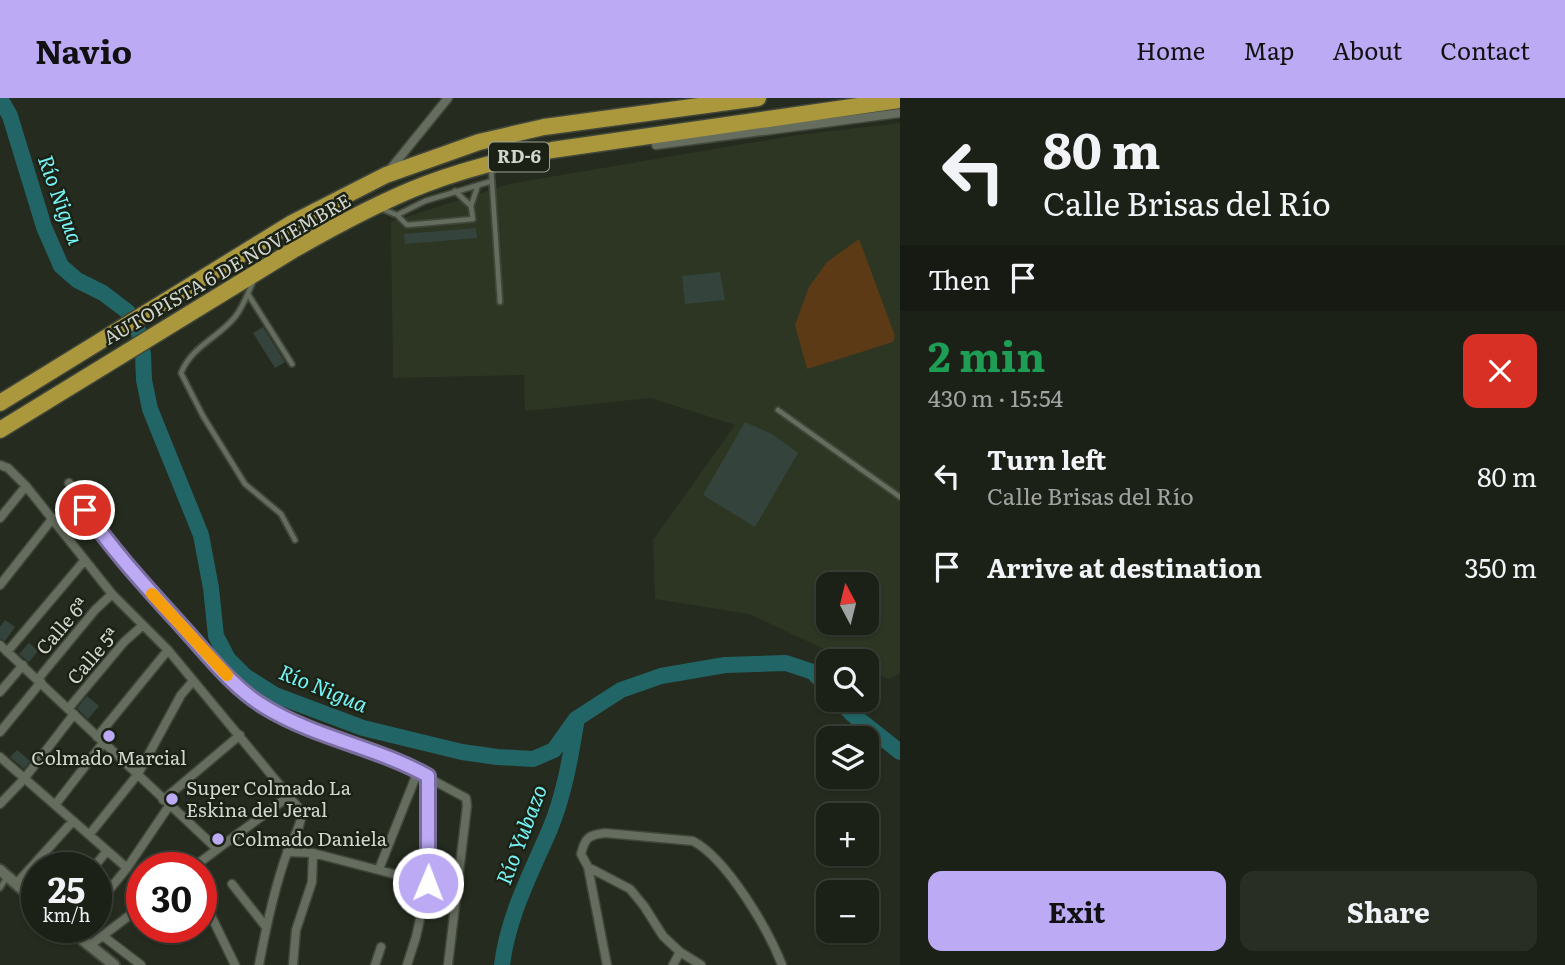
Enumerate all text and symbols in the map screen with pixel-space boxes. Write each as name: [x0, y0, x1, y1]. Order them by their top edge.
text: Navio: [35, 25, 132, 74]
text: Home: [1136, 32, 1205, 67]
text: Map: [1243, 32, 1294, 67]
text: About: [1332, 32, 1402, 67]
text: Contact: [1440, 32, 1530, 67]
text: 80 m: [1043, 111, 1161, 184]
icon: left: [928, 126, 1019, 217]
road number: RD-6: [489, 142, 549, 172]
water label: Río Nigua: [32, 150, 93, 248]
text: Calle Brisas del Río: [1043, 178, 1331, 226]
street label: AUTOPISTA 6 DE NOVIEMBRE: [97, 186, 356, 351]
text: Then: [928, 259, 990, 298]
icon: arrive: [1004, 259, 1042, 297]
text: 2 min: [928, 323, 1045, 385]
button: close: [1463, 334, 1537, 408]
text: 430 m · 15:54: [928, 380, 1063, 414]
text: Turn left: [987, 439, 1106, 478]
text: 80 m: [1477, 456, 1537, 495]
icon: left: [928, 457, 966, 495]
text: Calle Brisas del Río: [987, 478, 1194, 512]
pin: [55, 480, 115, 540]
icon: arrive: [66, 491, 104, 529]
text: Arrive at destination: [987, 547, 1262, 586]
text: 350 m: [1464, 547, 1537, 586]
icon: arrive: [928, 548, 966, 586]
north arrow: [816, 572, 878, 635]
map controls: [816, 572, 879, 943]
street label: Calle 6ª: [28, 591, 94, 660]
street label: Calle 5ª: [60, 621, 125, 690]
button: search: [816, 649, 879, 712]
water label: Río Nigua: [275, 655, 373, 719]
button: layers: [816, 726, 879, 789]
marker: Colmado Marcial: [101, 728, 117, 744]
place label: Colmado Marcial: [31, 743, 187, 771]
place label: Super Colmado La Eskina del Jeral: [186, 773, 352, 823]
water label: Río Yubazo: [486, 780, 553, 889]
marker: Super Colmado La Eskina del Jeral: [164, 791, 180, 807]
button: +: [816, 803, 879, 866]
place label: Colmado Daniela: [232, 824, 388, 852]
marker: Colmado Daniela: [210, 831, 226, 847]
position arrow: [391, 846, 465, 920]
speed limit sign: 30: [126, 852, 217, 943]
text: 25: [48, 862, 85, 914]
button: Exit: [928, 871, 1226, 951]
button: Share: [1240, 871, 1537, 951]
button: −: [816, 880, 879, 943]
text: km/h: [43, 901, 90, 928]

